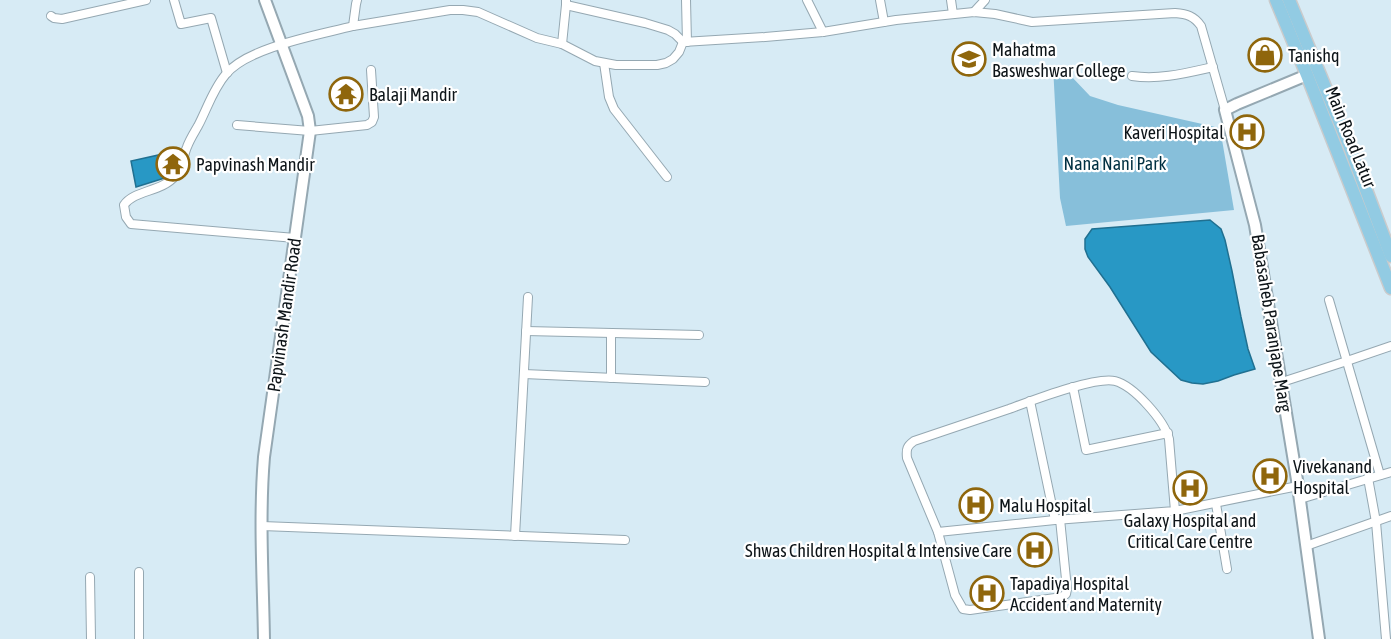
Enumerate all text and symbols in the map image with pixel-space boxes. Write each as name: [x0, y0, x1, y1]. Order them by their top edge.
shop icon: Tanishq: [1247, 37, 1283, 73]
place label: Mahatma Basweshwar College: [992, 39, 1125, 81]
school or university icon: Mahatma Basweshwar College: [951, 41, 987, 77]
place label: Tanishq: [1288, 45, 1340, 66]
temple icon: Balaji Mandir: [328, 76, 364, 112]
street label: Main Road Latur: [1321, 83, 1381, 191]
place label: Balaji Mandir: [369, 84, 458, 105]
hospital icon: Kaveri Hospital: [1229, 114, 1265, 150]
place label: Kaveri Hospital: [1124, 122, 1224, 143]
temple icon: Papvinash Mandir: [155, 146, 191, 182]
park label: Nana Nani Park: [1064, 153, 1167, 174]
place label: Papvinash Mandir: [196, 154, 315, 175]
street label: Babasaheb Paranjape Marg: [1248, 232, 1296, 414]
street label: Papvinash Mandir Road: [263, 237, 305, 393]
place label: Vivekanand Hospital: [1293, 456, 1372, 498]
hospital icon: Vivekanand Hospital: [1252, 458, 1288, 494]
hospital icon: Galaxy Hospital and Critical Care Centre: [1172, 470, 1208, 506]
hospital icon: Malu Hospital: [958, 487, 994, 523]
place label: Malu Hospital: [999, 495, 1092, 516]
place label: Galaxy Hospital and Critical Care Centre: [1124, 510, 1256, 552]
hospital icon: Shwas Children Hospital & Intensive Care: [1017, 532, 1053, 568]
place label: Shwas Children Hospital & Intensive Care: [745, 540, 1012, 561]
place label: Tapadiya Hospital Accident and Maternity: [1010, 573, 1162, 615]
hospital icon: Tapadiya Hospital Accident and Maternity: [969, 575, 1005, 611]

